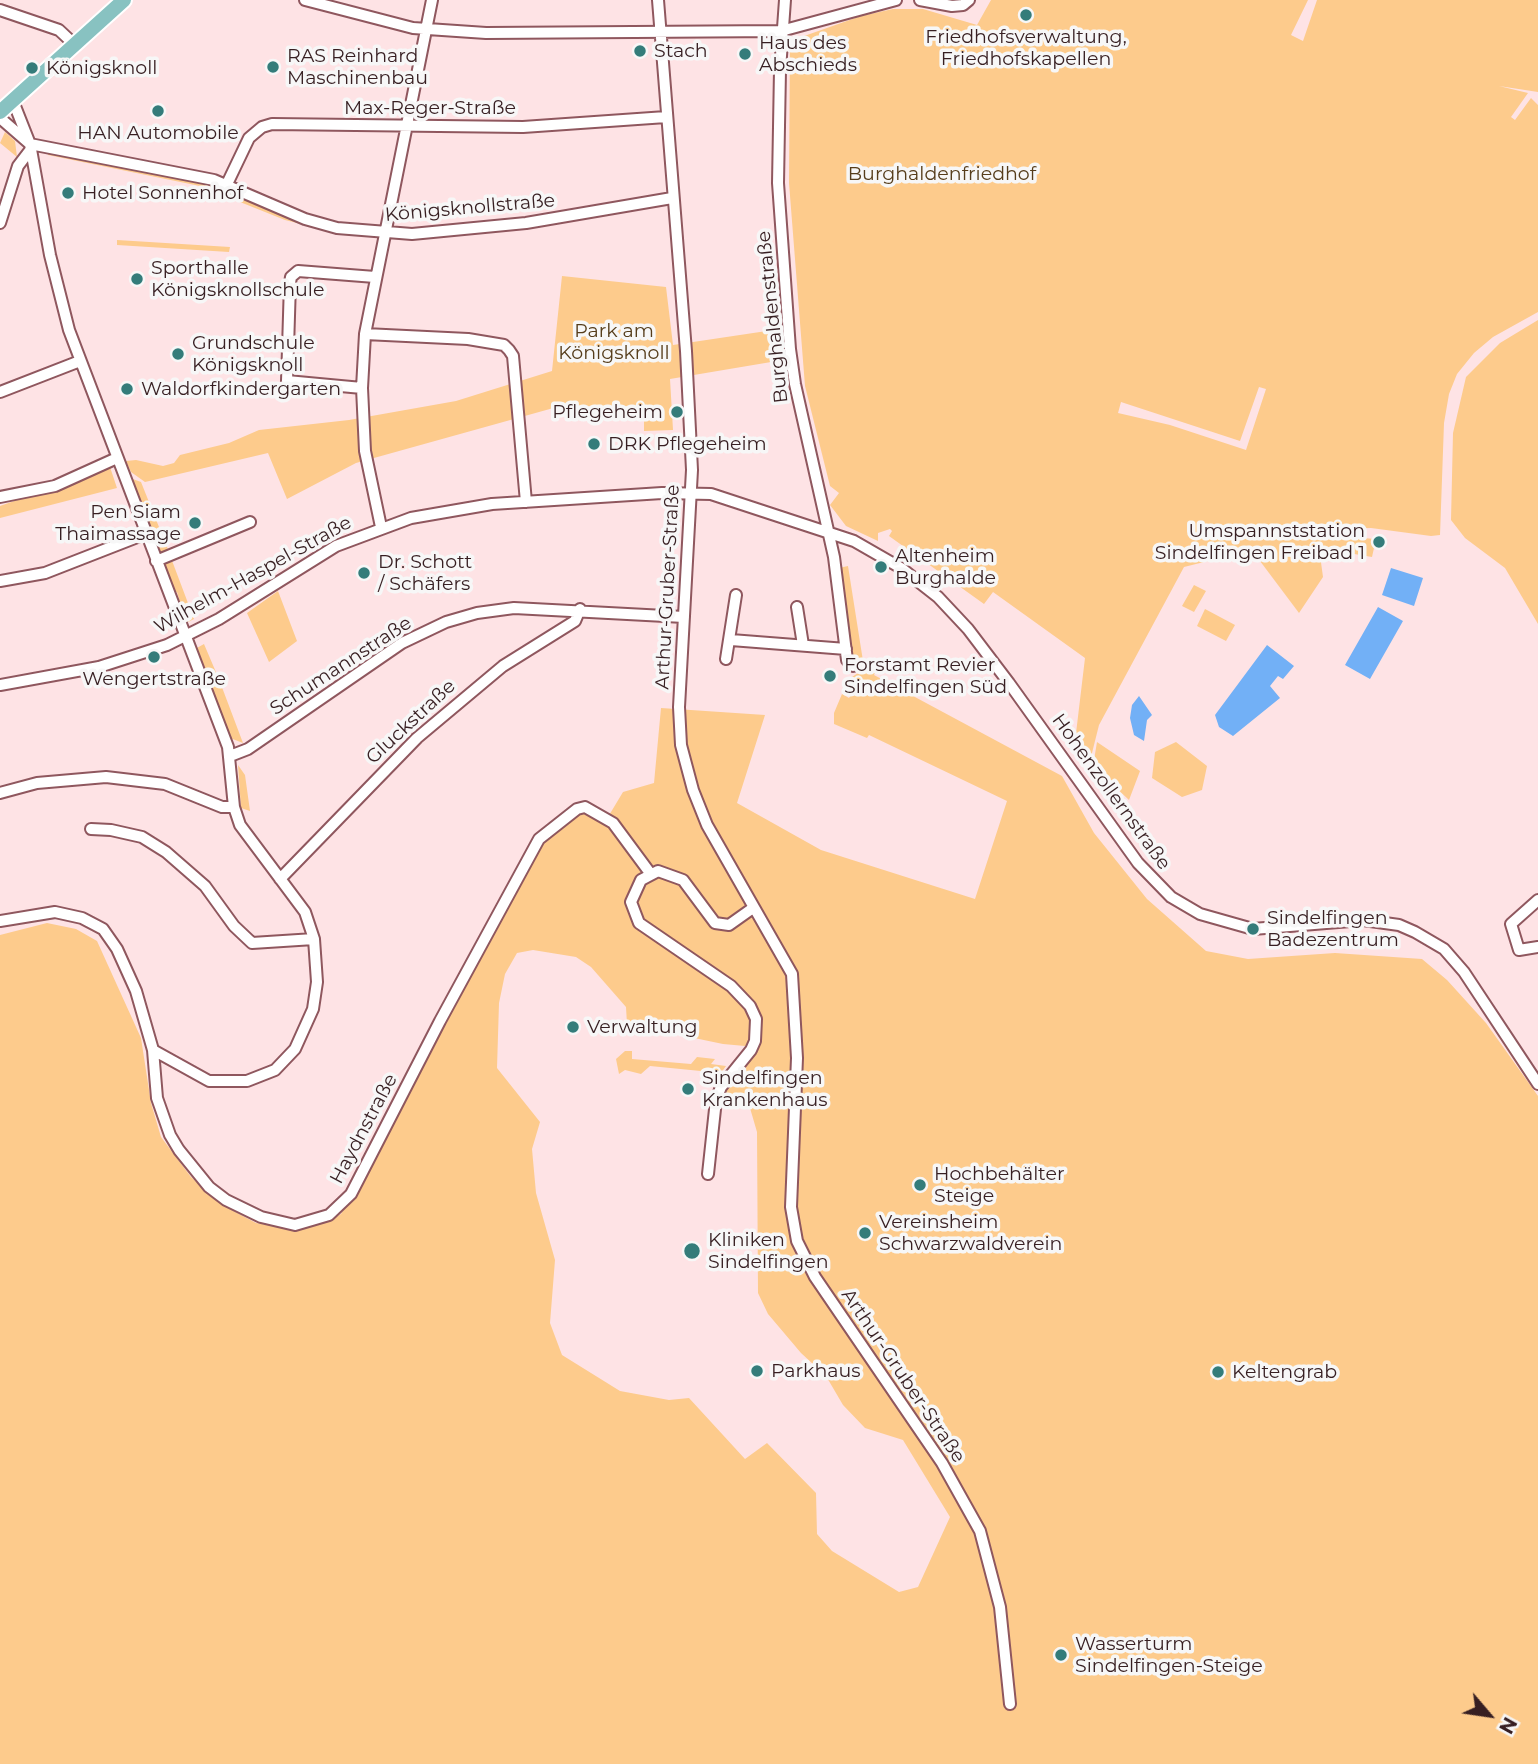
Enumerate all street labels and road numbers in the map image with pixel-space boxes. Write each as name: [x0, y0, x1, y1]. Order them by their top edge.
street label: Max-Reger-Straße: [344, 97, 516, 119]
street label: Königsknollstraße: [384, 189, 556, 227]
street label: Burghaldenstraße: [753, 230, 793, 404]
street label: Arthur-Gruber-Straße: [651, 484, 685, 690]
street label: Wilhelm-Haspel-Straße: [150, 511, 356, 639]
street label: Schumannstraße: [266, 612, 416, 720]
street label: Gluckstraße: [362, 675, 460, 769]
street label: Hohenzollernstraße: [1047, 710, 1175, 874]
street label: Haydnstraße: [325, 1070, 403, 1188]
street label: Arthur-Gruber-Straße: [836, 1285, 970, 1467]

